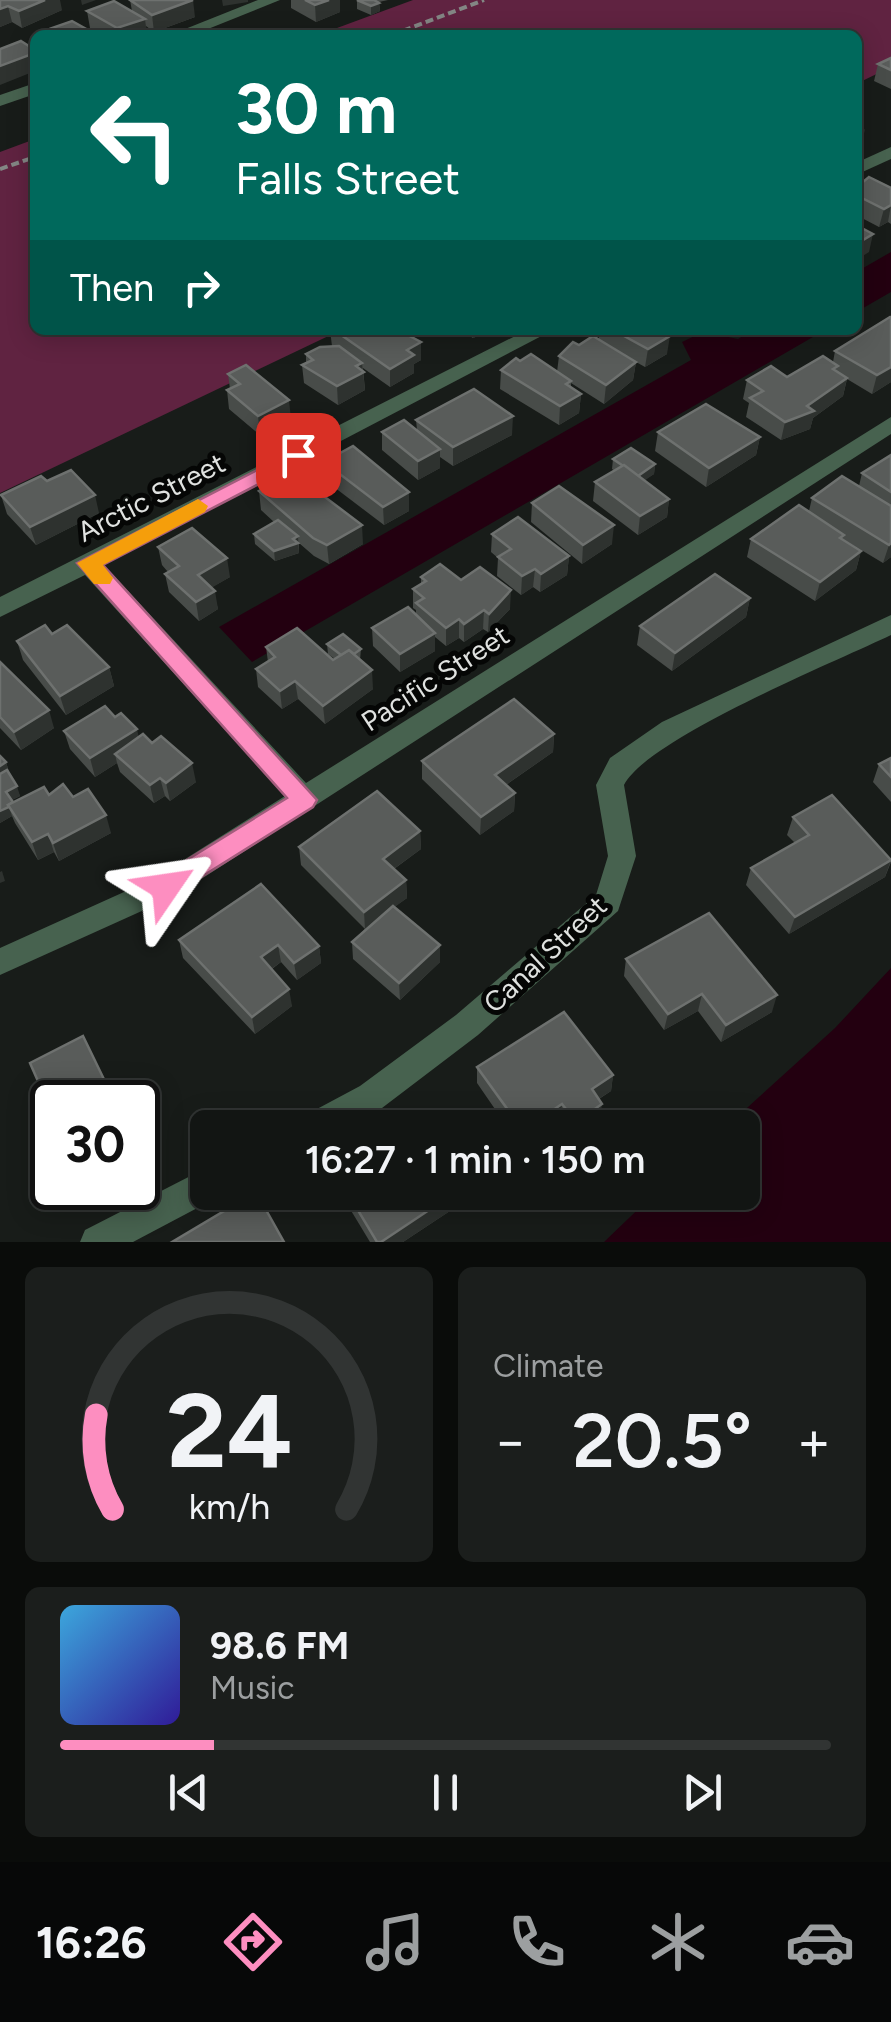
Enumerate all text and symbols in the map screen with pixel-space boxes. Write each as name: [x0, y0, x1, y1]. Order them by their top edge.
text: 30 m: [235, 66, 397, 151]
icon: left: [70, 70, 200, 200]
text: Falls Street: [235, 151, 460, 205]
icon: right: [174, 260, 229, 315]
text: Then: [70, 265, 154, 311]
pin: [256, 413, 341, 498]
icon: arrive: [271, 428, 326, 483]
street label: Arctic Street: [72, 445, 230, 549]
street label: Pacific Street: [355, 618, 515, 738]
position arrow: [114, 835, 218, 939]
street label: Canal Street: [476, 888, 614, 1020]
speed limit sign: 30: [30, 1080, 160, 1210]
text: 16:27 · 1 min · 150 m: [305, 1137, 645, 1183]
text: Climate: [493, 1347, 604, 1385]
text: 24: [166, 1368, 292, 1493]
text: 20.5°: [572, 1396, 752, 1486]
text: −: [493, 1408, 527, 1474]
text: +: [797, 1408, 831, 1474]
text: km/h: [188, 1485, 270, 1528]
text: 98.6 FM: [210, 1623, 349, 1669]
text: Music: [210, 1669, 295, 1707]
icon: previous: [161, 1765, 216, 1820]
icon: pause: [418, 1765, 473, 1820]
icon: next: [675, 1765, 730, 1820]
icon: directions: [218, 1907, 288, 1977]
icon: music: [360, 1907, 430, 1977]
icon: phone: [502, 1907, 572, 1977]
icon: climate: [643, 1907, 713, 1977]
icon: car: [785, 1907, 855, 1977]
text: 16:26: [36, 1915, 147, 1969]

